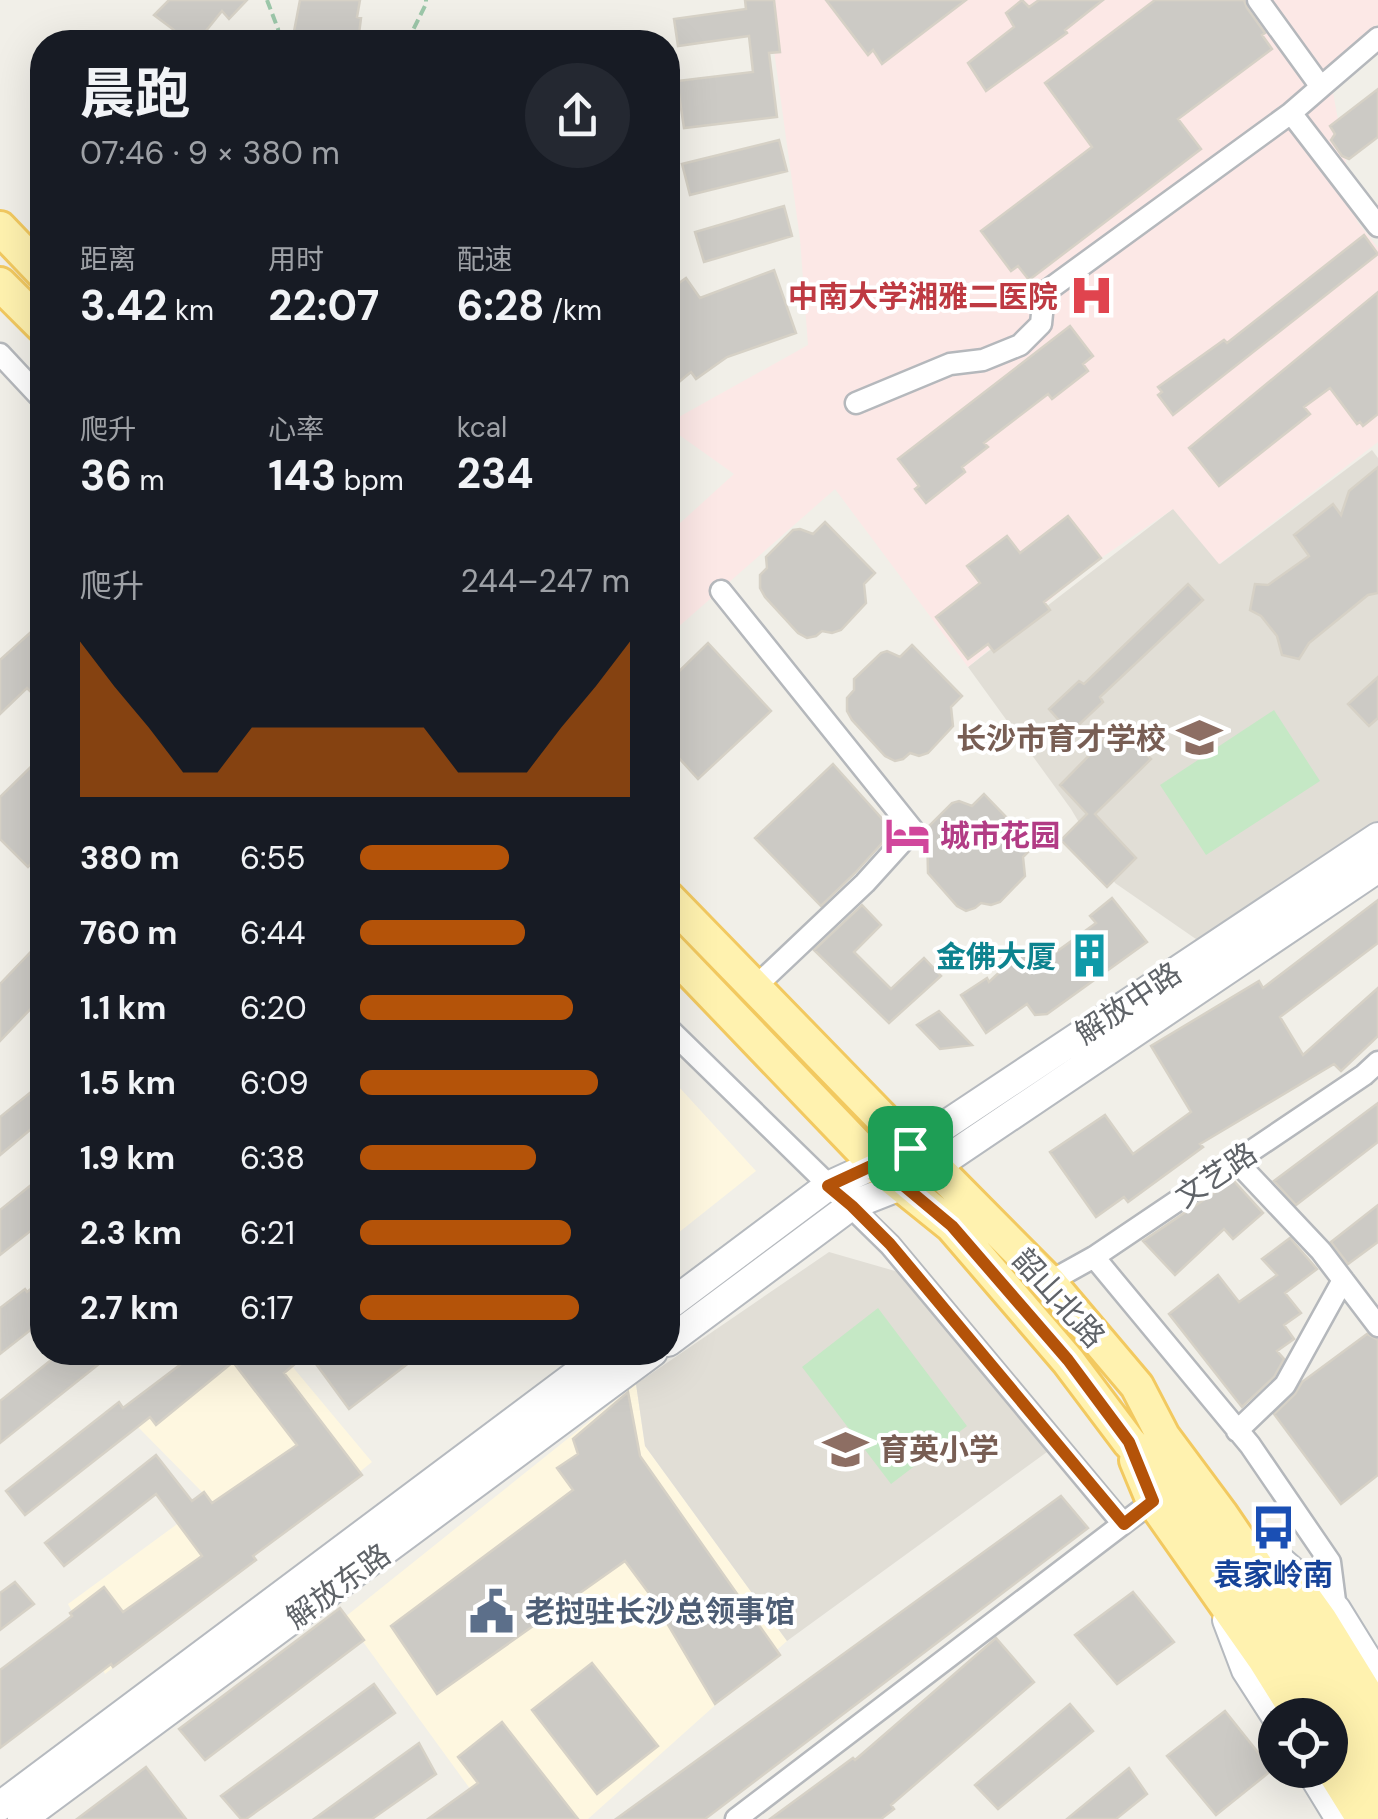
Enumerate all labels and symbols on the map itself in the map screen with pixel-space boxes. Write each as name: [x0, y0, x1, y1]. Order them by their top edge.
hospital icon: 中南大学湘雅二医院: [1067, 272, 1115, 320]
place label: 中南大学湘雅二医院: [788, 277, 1058, 316]
school or university icon: 长沙市育才学校: [1175, 714, 1223, 762]
place label: 长沙市育才学校: [956, 719, 1166, 758]
hotel icon: 城市花园: [883, 811, 931, 859]
place label: 城市花园: [940, 816, 1060, 855]
building icon: 金佛大厦: [1065, 932, 1113, 980]
place label: 金佛大厦: [936, 937, 1056, 976]
street label: 解放中路: [1067, 953, 1189, 1053]
pin: [868, 1106, 953, 1191]
street label: 文艺路: [1168, 1134, 1264, 1216]
street label: 韶山北路: [1004, 1240, 1114, 1356]
school or university icon: 育英小学: [822, 1425, 870, 1473]
place label: 育英小学: [879, 1430, 999, 1469]
bus stop icon: 袁家岭南: [1249, 1503, 1297, 1551]
street label: 解放东路: [278, 1535, 398, 1637]
place label: 袁家岭南: [1213, 1555, 1333, 1594]
public building icon: 老挝驻长沙总领事馆: [468, 1587, 516, 1635]
place label: 老挝驻长沙总领事馆: [525, 1592, 795, 1631]

